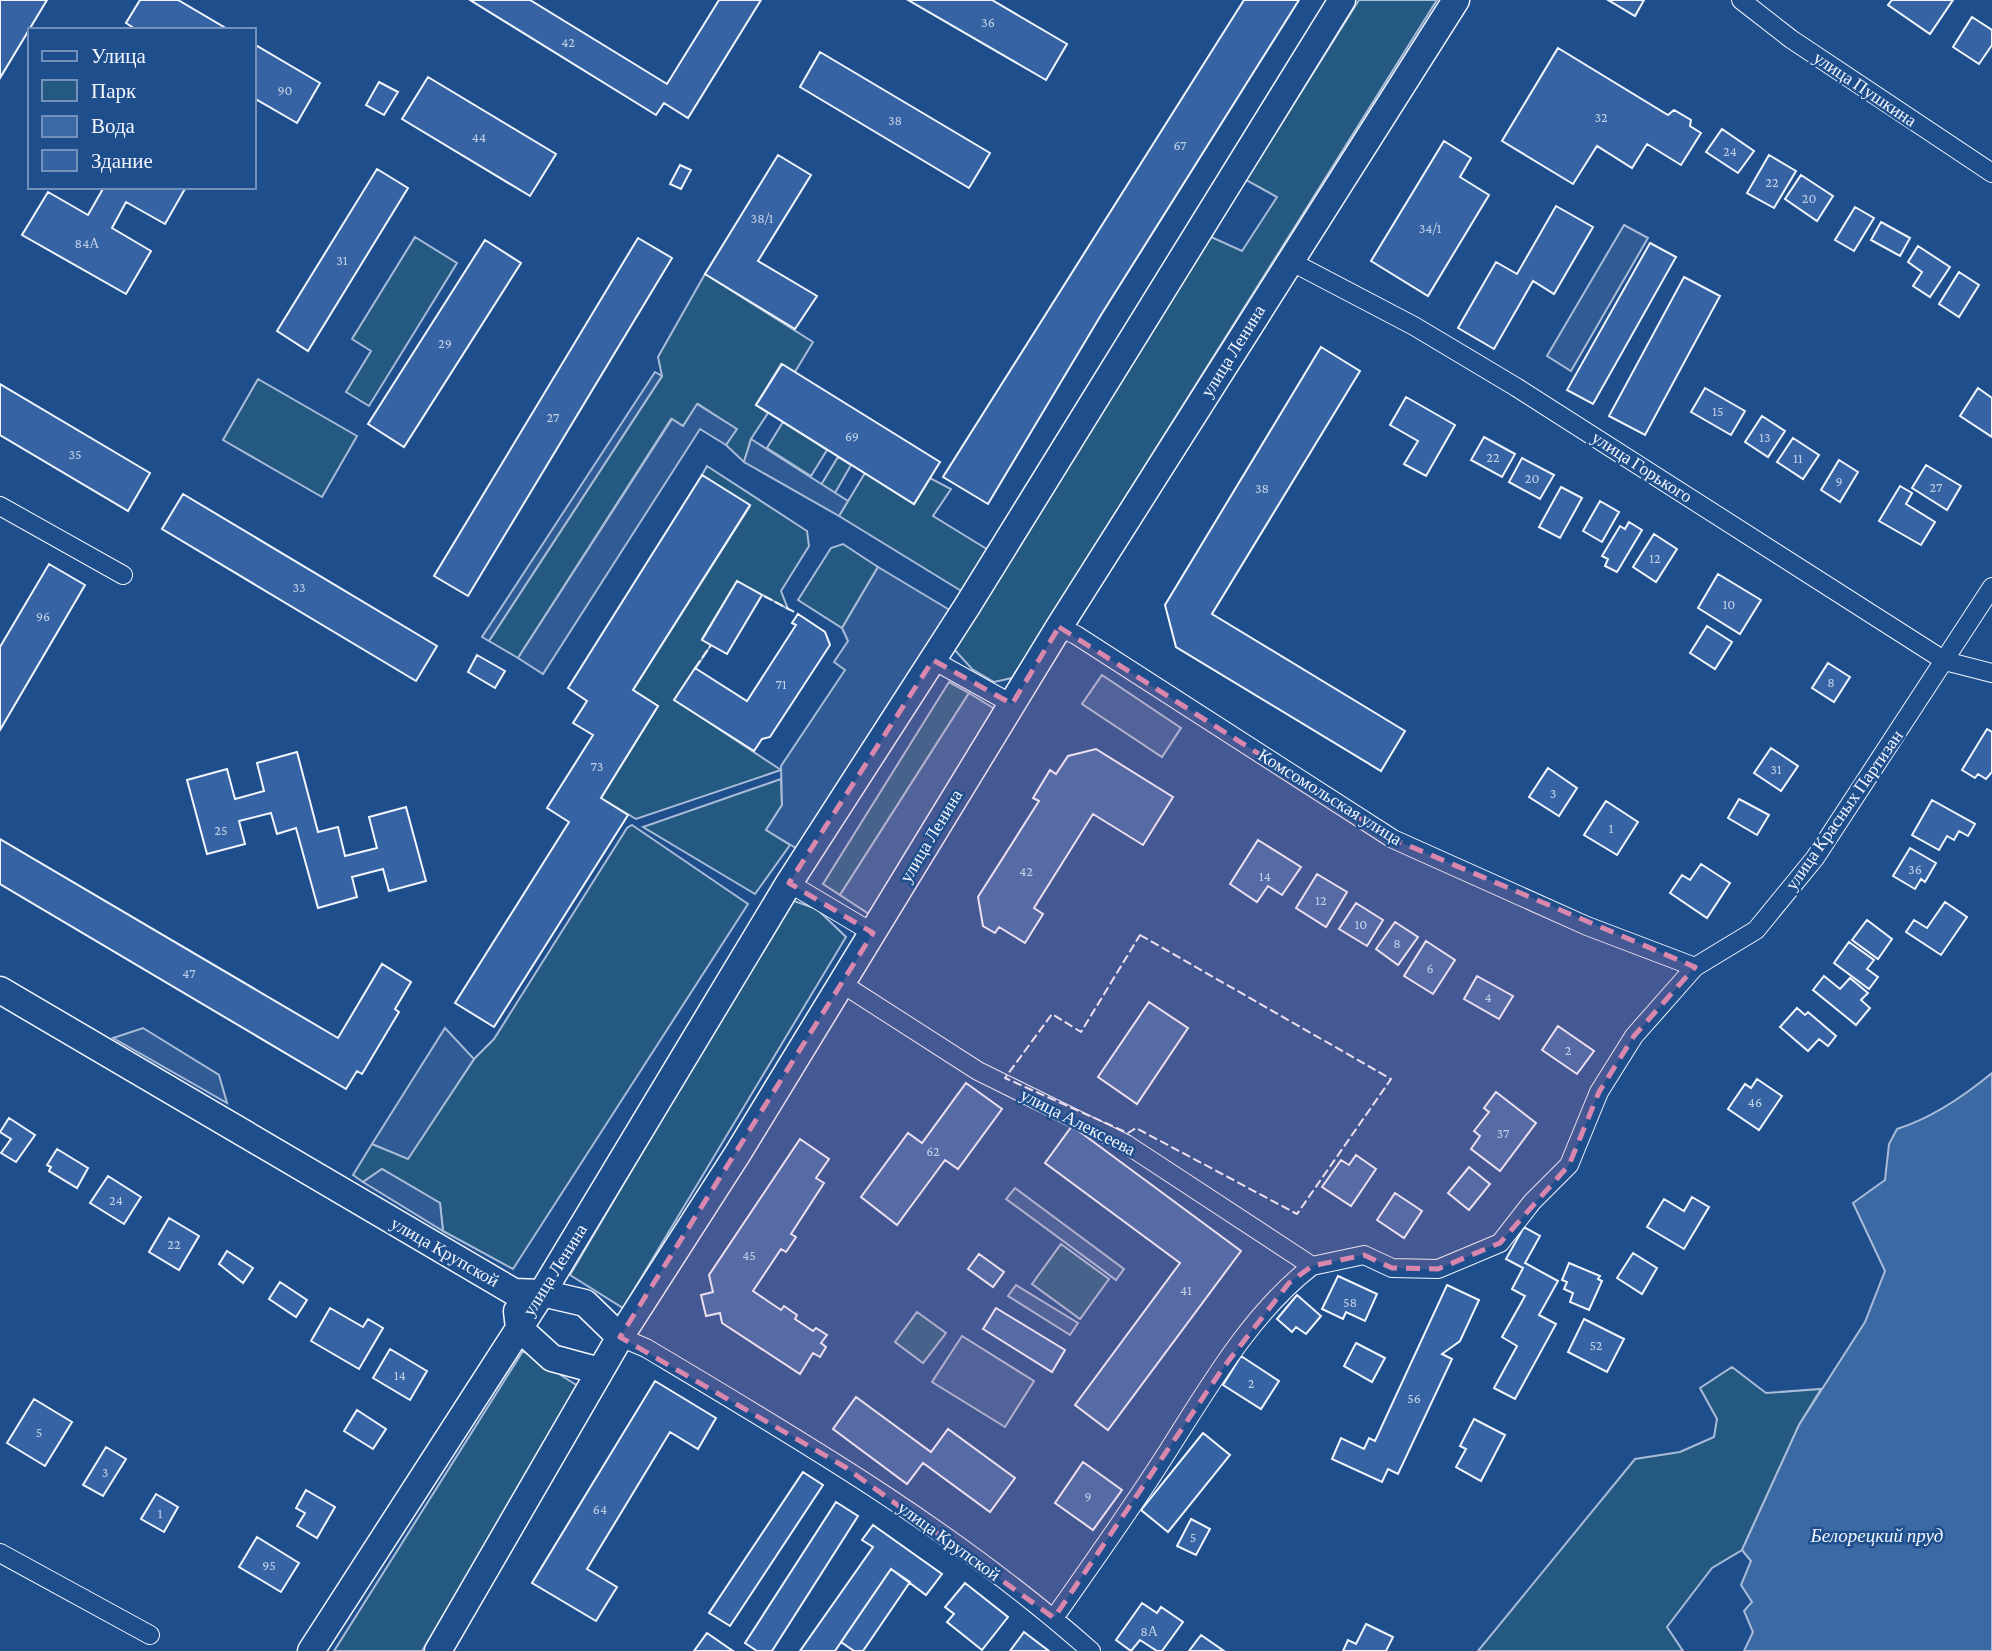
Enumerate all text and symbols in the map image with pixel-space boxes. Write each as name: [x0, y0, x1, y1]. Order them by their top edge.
house number: 36: [981, 14, 995, 30]
legend: [28, 28, 256, 189]
house number: 42: [561, 34, 575, 50]
text: Улица: [91, 44, 146, 68]
street label: улица Пушкина: [1810, 47, 1920, 131]
text: Парк: [91, 79, 137, 103]
house number: 90: [277, 82, 293, 98]
house number: 32: [1594, 109, 1608, 125]
house number: 38: [888, 112, 902, 128]
text: Вода: [91, 114, 136, 138]
house number: 44: [472, 129, 486, 145]
house number: 67: [1173, 137, 1187, 153]
house number: 24: [1723, 143, 1737, 159]
text: Здание: [91, 149, 153, 173]
house number: 22: [1765, 174, 1779, 190]
house number: 20: [1802, 190, 1816, 206]
house number: 38/1: [751, 210, 774, 226]
house number: 34/1: [1419, 220, 1442, 236]
house number: 84А: [75, 235, 100, 251]
house number: 31: [336, 252, 348, 268]
street label: улица Ленина: [1197, 301, 1269, 401]
house number: 29: [438, 335, 452, 351]
house number: 15: [1712, 403, 1724, 419]
house number: 27: [547, 409, 560, 425]
street label: улица Горького: [1588, 427, 1696, 507]
house number: 69: [845, 428, 859, 444]
house number: 13: [1759, 429, 1771, 445]
house number: 35: [68, 446, 82, 462]
house number: 22: [1486, 449, 1500, 465]
house number: 11: [1793, 450, 1803, 466]
house number: 20: [1525, 470, 1539, 486]
house number: 9: [1835, 473, 1843, 489]
house number: 27: [1930, 479, 1943, 495]
house number: 38: [1255, 480, 1269, 496]
house number: 12: [1649, 550, 1661, 566]
house number: 33: [292, 579, 306, 595]
house number: 10: [1723, 596, 1735, 612]
house number: 96: [36, 608, 50, 624]
house number: 8: [1827, 674, 1835, 690]
house number: 71: [775, 676, 787, 692]
street label: улица Красных Партизан: [1781, 726, 1907, 894]
street label: Комсомольская улица: [1254, 745, 1406, 849]
house number: 73: [591, 758, 603, 774]
house number: 31: [1770, 761, 1782, 777]
house number: 3: [1550, 785, 1556, 801]
street label: улица Ленина: [895, 786, 967, 886]
house number: 1: [1609, 820, 1614, 836]
house number: 25: [214, 822, 228, 838]
house number: 36: [1908, 861, 1922, 877]
house number: 42: [1019, 863, 1033, 879]
house number: 14: [1259, 868, 1271, 884]
house number: 12: [1315, 892, 1327, 908]
house number: 10: [1355, 916, 1367, 932]
house number: 8: [1393, 935, 1401, 951]
house number: 6: [1426, 960, 1434, 976]
house number: 47: [182, 965, 196, 981]
house number: 4: [1484, 989, 1492, 1005]
house number: 2: [1565, 1042, 1572, 1058]
street label: улица Алексеева: [1017, 1084, 1139, 1160]
house number: 46: [1748, 1094, 1762, 1110]
house number: 37: [1497, 1125, 1510, 1141]
house number: 62: [926, 1143, 940, 1159]
house number: 24: [109, 1192, 123, 1208]
street label: улица Крупской: [387, 1213, 503, 1291]
street label: улица Ленина: [519, 1220, 591, 1320]
house number: 22: [167, 1236, 181, 1252]
house number: 45: [742, 1247, 756, 1263]
house number: 41: [1180, 1282, 1192, 1298]
house number: 58: [1343, 1294, 1357, 1310]
house number: 52: [1590, 1337, 1603, 1353]
house number: 14: [394, 1367, 406, 1383]
house number: 2: [1248, 1375, 1255, 1391]
house number: 56: [1407, 1390, 1421, 1406]
house number: 5: [36, 1424, 42, 1440]
house number: 3: [102, 1464, 108, 1480]
house number: 9: [1084, 1488, 1092, 1504]
street label: улица Крупской: [894, 1497, 1004, 1585]
house number: 64: [593, 1501, 607, 1517]
house number: 1: [158, 1505, 163, 1521]
water label: Белорецкий пруд: [1810, 1525, 1943, 1546]
house number: 5: [1190, 1529, 1196, 1545]
house number: 95: [262, 1557, 276, 1573]
house number: 8А: [1140, 1623, 1159, 1639]

